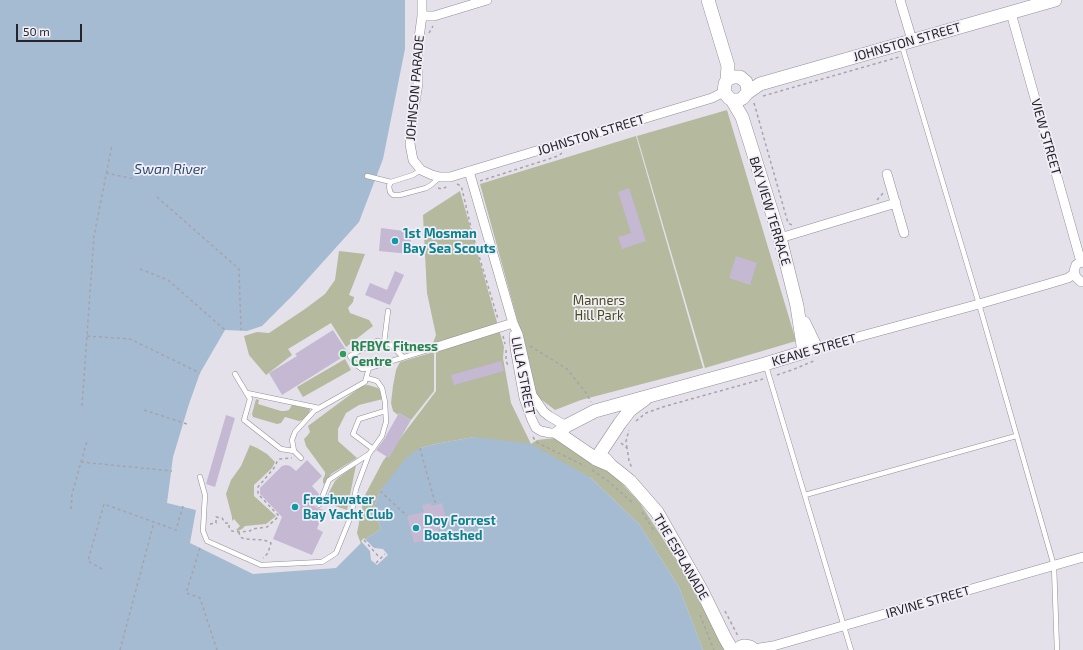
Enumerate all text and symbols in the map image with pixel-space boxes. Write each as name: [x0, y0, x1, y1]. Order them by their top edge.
scale bar: [18, 16, 84, 42]
street label: JOHNSTON STREET: [851, 19, 963, 65]
text: 50 m: [23, 24, 50, 38]
street label: JOHNSON PARADE: [403, 34, 427, 142]
street label: VIEW STREET: [1028, 97, 1064, 177]
street label: JOHNSTON STREET: [535, 111, 647, 159]
street label: BAY VIEW TERRACE: [746, 155, 794, 267]
water label: Swan River: [134, 161, 206, 177]
place label: 1st Mosman Bay Sea Scouts: [403, 226, 496, 257]
marker: 1st Mosman Bay Sea Scouts: [390, 236, 400, 246]
park label: Manners Hill Park: [573, 293, 625, 324]
street label: KEANE STREET: [770, 330, 858, 370]
street label: LILLA STREET: [508, 336, 538, 416]
place label: RFBYC Fitness Centre: [351, 339, 438, 370]
marker: RFBYC Fitness Centre: [338, 349, 348, 359]
place label: Freshwater Bay Yacht Club: [303, 492, 393, 523]
marker: Freshwater Bay Yacht Club: [290, 502, 300, 512]
street label: THE ESPLANADE: [650, 511, 712, 603]
place label: Doy Forrest Boatshed: [424, 513, 496, 544]
marker: Doy Forrest Boatshed: [411, 523, 421, 533]
street label: IRVINE STREET: [884, 583, 972, 621]

